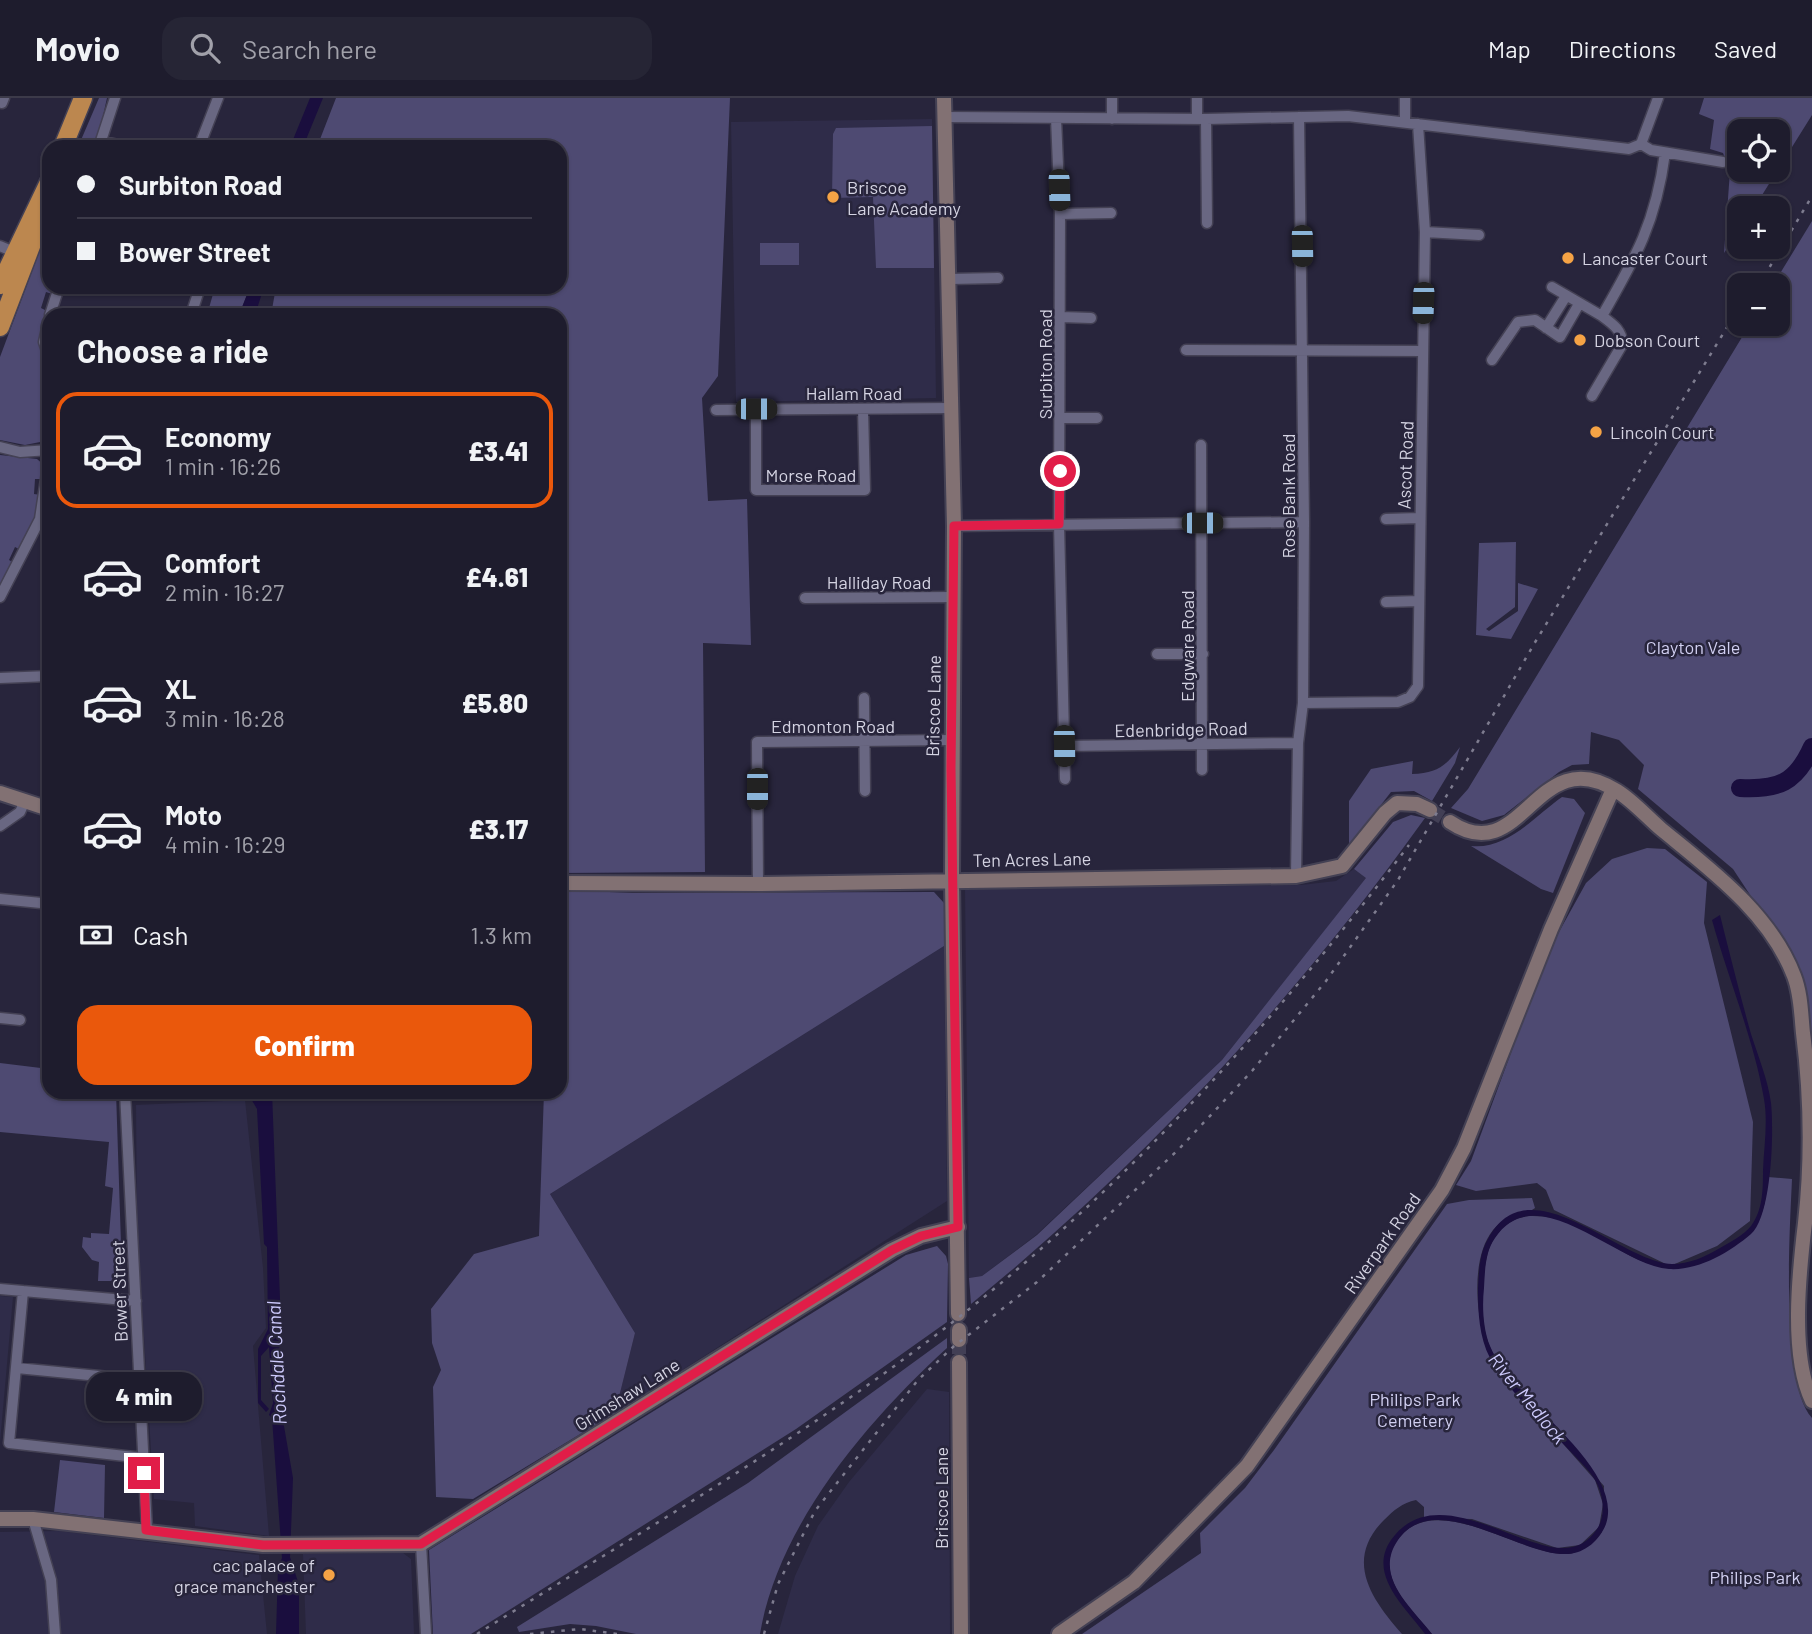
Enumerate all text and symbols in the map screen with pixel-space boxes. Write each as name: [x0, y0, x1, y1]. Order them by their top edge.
search box: [162, 17, 652, 80]
text: Movio: [35, 28, 120, 68]
icon: search: [186, 29, 224, 67]
text: Search here: [242, 33, 377, 64]
text: Map: [1488, 34, 1531, 63]
text: Directions: [1569, 34, 1676, 63]
text: Saved: [1714, 34, 1777, 63]
map controls: [1727, 119, 1790, 336]
button: locate: [1727, 119, 1790, 182]
text: Surbiton Road: [119, 169, 282, 200]
car: [1048, 169, 1071, 211]
place label: Briscoe Lane Academy: [847, 176, 961, 219]
marker: Briscoe Lane Academy: [825, 189, 841, 205]
button: +: [1727, 196, 1790, 259]
car: [1292, 225, 1313, 267]
text: Bower Street: [119, 236, 271, 267]
place label: Lancaster Court: [1582, 247, 1708, 269]
marker: Lancaster Court: [1560, 250, 1576, 266]
button: −: [1727, 273, 1790, 336]
car: [1412, 282, 1435, 324]
street label: Surbiton Road: [1034, 309, 1056, 419]
place label: Dobson Court: [1594, 329, 1700, 351]
text: Choose a ride: [77, 331, 269, 369]
marker: Dobson Court: [1572, 332, 1588, 348]
street label: Hallam Road: [806, 382, 902, 404]
car: [736, 399, 778, 420]
icon: car: [81, 419, 144, 482]
street label: Ascot Road: [1392, 420, 1418, 510]
text: Economy: [165, 421, 271, 452]
place label: Lincoln Court: [1610, 421, 1715, 443]
marker: Lincoln Court: [1588, 424, 1604, 440]
street label: Rose Bank Road: [1277, 433, 1299, 559]
text: £3.41: [468, 435, 528, 466]
text: 1 min · 16:26: [165, 452, 281, 480]
route start: [1044, 455, 1076, 487]
street label: Morse Road: [766, 464, 856, 486]
car: [1182, 513, 1224, 534]
icon: car: [81, 545, 144, 608]
text: Comfort: [165, 547, 261, 578]
text: £4.61: [466, 561, 528, 592]
street label: Halliday Road: [827, 571, 931, 593]
text: 2 min · 16:27: [165, 578, 284, 606]
street label: Edgware Road: [1176, 590, 1198, 702]
park label: Clayton Vale: [1646, 636, 1740, 658]
street label: Briscoe Lane: [921, 655, 945, 757]
icon: car: [81, 671, 144, 734]
text: XL: [165, 673, 196, 704]
text: £5.80: [462, 687, 528, 718]
text: 3 min · 16:28: [165, 704, 285, 732]
street label: Edmonton Road: [771, 715, 895, 737]
street label: Edenbridge Road: [1114, 717, 1248, 741]
car: [1054, 725, 1075, 767]
car: [747, 768, 768, 810]
icon: car: [81, 797, 144, 860]
text: Moto: [165, 799, 222, 830]
text: £3.17: [468, 813, 528, 844]
text: 4 min · 16:29: [165, 830, 286, 858]
street label: Ten Acres Lane: [972, 847, 1092, 871]
icon: cash: [77, 916, 115, 954]
text: Cash: [133, 919, 188, 950]
text: 1.3 km: [471, 921, 532, 949]
button: Confirm: [77, 1005, 532, 1085]
street label: Riverpark Road: [1339, 1188, 1425, 1298]
street label: Bower Street: [106, 1239, 132, 1343]
water label: Rochdale Canal: [261, 1300, 291, 1425]
water label: River Medlock: [1484, 1348, 1572, 1449]
street label: Grimshaw Lane: [570, 1353, 684, 1435]
callout: 4 min: [86, 1372, 202, 1420]
text: 4 min: [116, 1382, 172, 1410]
park label: Philips Park Cemetery: [1369, 1388, 1461, 1431]
street label: Briscoe Lane: [930, 1447, 952, 1549]
route end: [128, 1457, 160, 1489]
place label: cac palace of grace manchester: [174, 1554, 315, 1597]
park label: Philips Park: [1709, 1566, 1801, 1588]
marker: cac palace of grace manchester: [321, 1567, 337, 1583]

